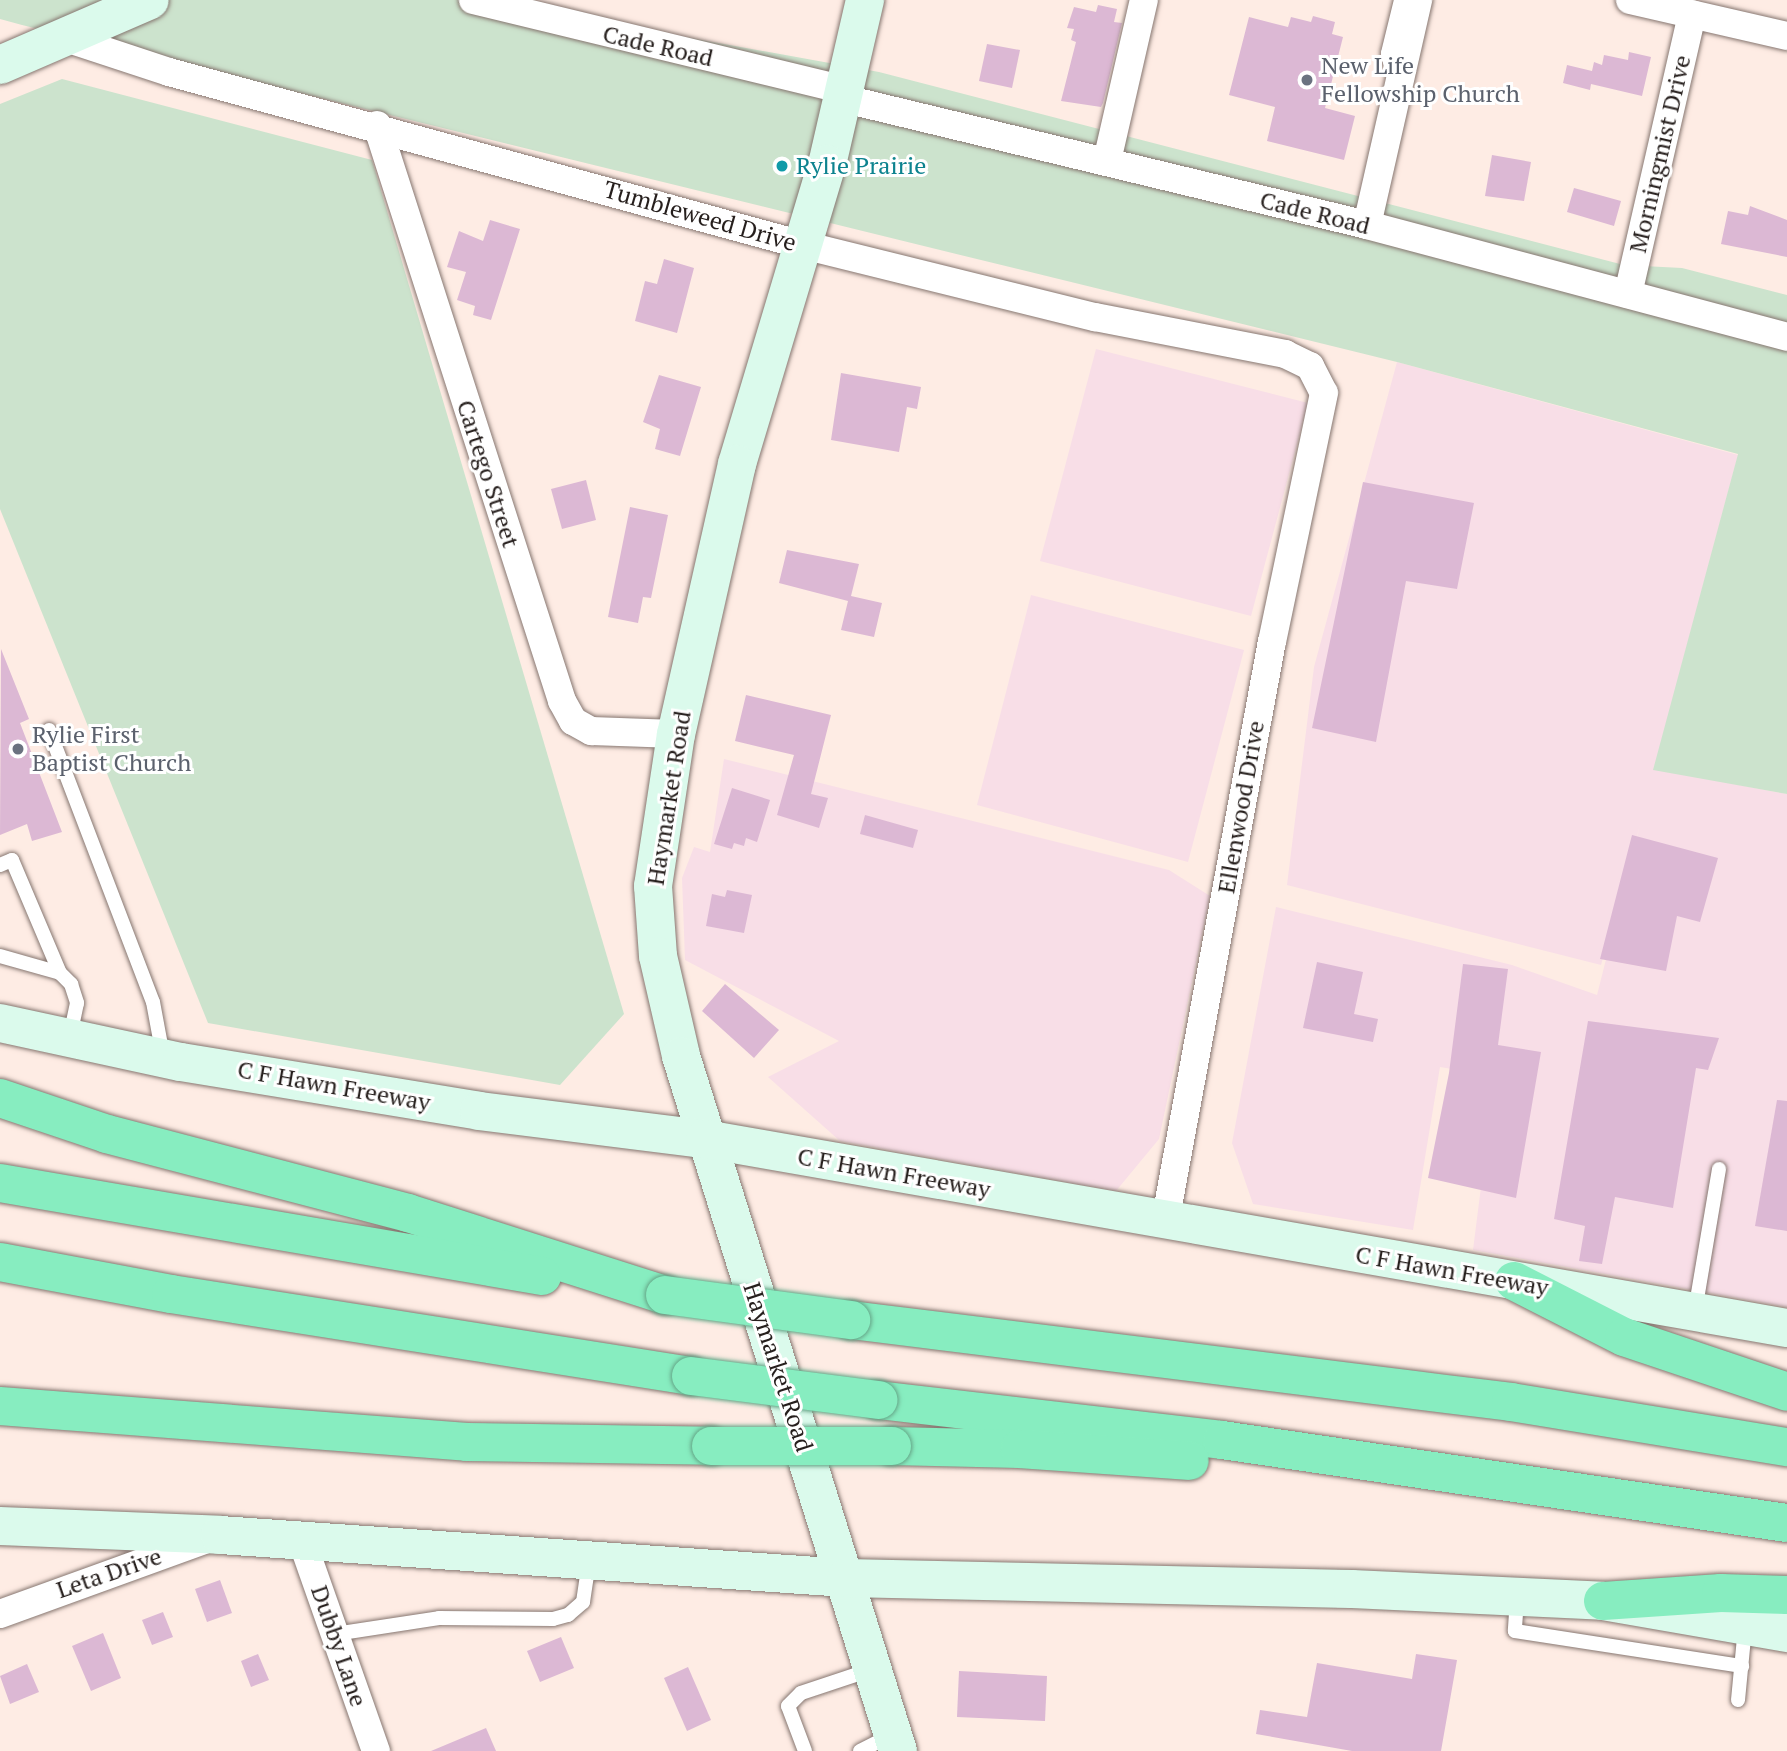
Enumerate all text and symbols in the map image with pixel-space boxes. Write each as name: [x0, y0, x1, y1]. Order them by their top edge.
street label: Cade Road: [600, 19, 716, 73]
place label: New Life Fellowship Church: [1321, 52, 1520, 108]
street label: Morningmist Drive: [1623, 52, 1697, 256]
marker: New Life Fellowship Church: [1299, 72, 1315, 88]
place label: Rylie Prairie: [796, 152, 926, 180]
marker: Rylie Prairie: [774, 158, 790, 174]
street label: Tumbleweed Drive: [601, 175, 799, 257]
street label: Cade Road: [1257, 185, 1373, 241]
street label: Cartego Street: [451, 397, 525, 551]
street label: Haymarket Road: [641, 709, 697, 887]
street label: Ellenwood Drive: [1212, 718, 1270, 896]
place label: Rylie First Baptist Church: [32, 721, 191, 777]
marker: Rylie First Baptist Church: [10, 741, 26, 757]
street label: C F Hawn Freeway: [235, 1055, 433, 1117]
street label: C F Hawn Freeway: [795, 1142, 993, 1204]
street label: C F Hawn Freeway: [1353, 1240, 1551, 1302]
street label: Haymarket Road: [737, 1279, 819, 1455]
street label: Leta Drive: [53, 1542, 165, 1604]
street label: Dubby Lane: [305, 1582, 373, 1710]

